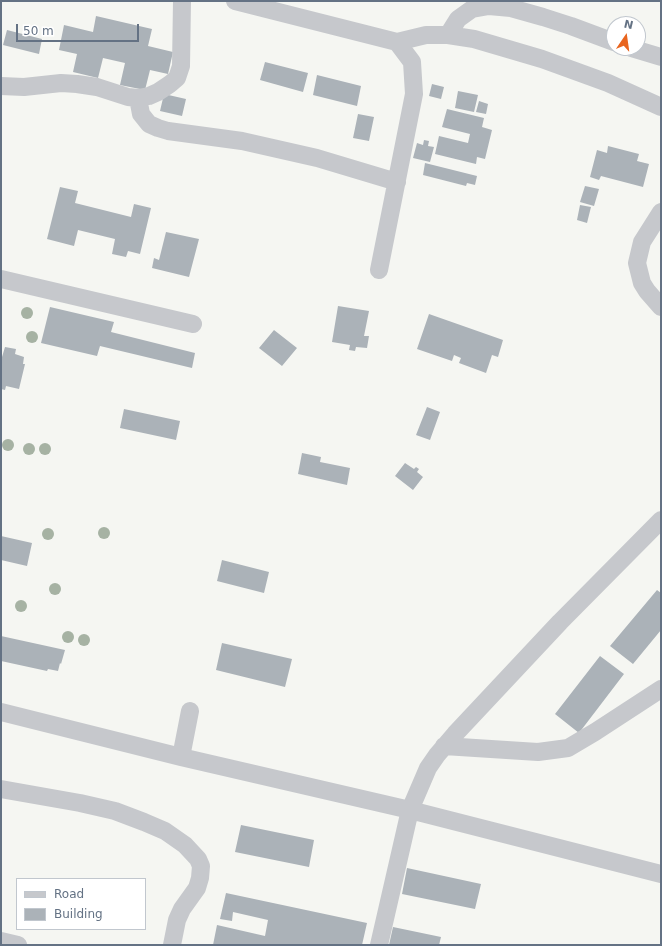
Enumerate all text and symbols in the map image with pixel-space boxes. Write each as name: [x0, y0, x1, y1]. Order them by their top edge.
scale bar: [18, 16, 141, 42]
north arrow: [606, 16, 646, 56]
text: N: [623, 17, 635, 32]
text: 50 m: [23, 24, 54, 38]
legend: [16, 878, 146, 930]
text: Road: [54, 887, 84, 901]
text: Building: [54, 907, 103, 921]

